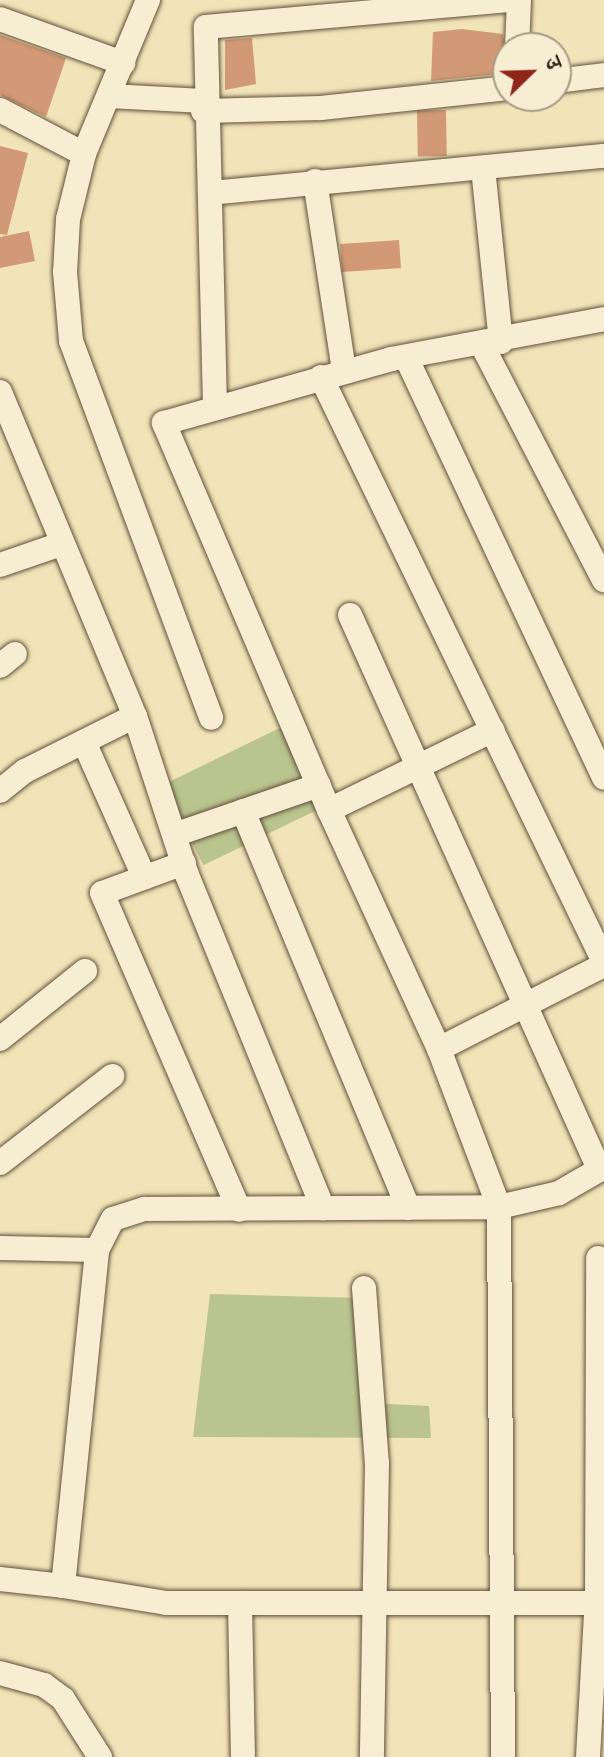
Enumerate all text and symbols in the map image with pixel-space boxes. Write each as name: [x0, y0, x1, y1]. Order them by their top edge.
north arrow: [492, 32, 572, 112]
text: उ: [540, 54, 565, 73]

